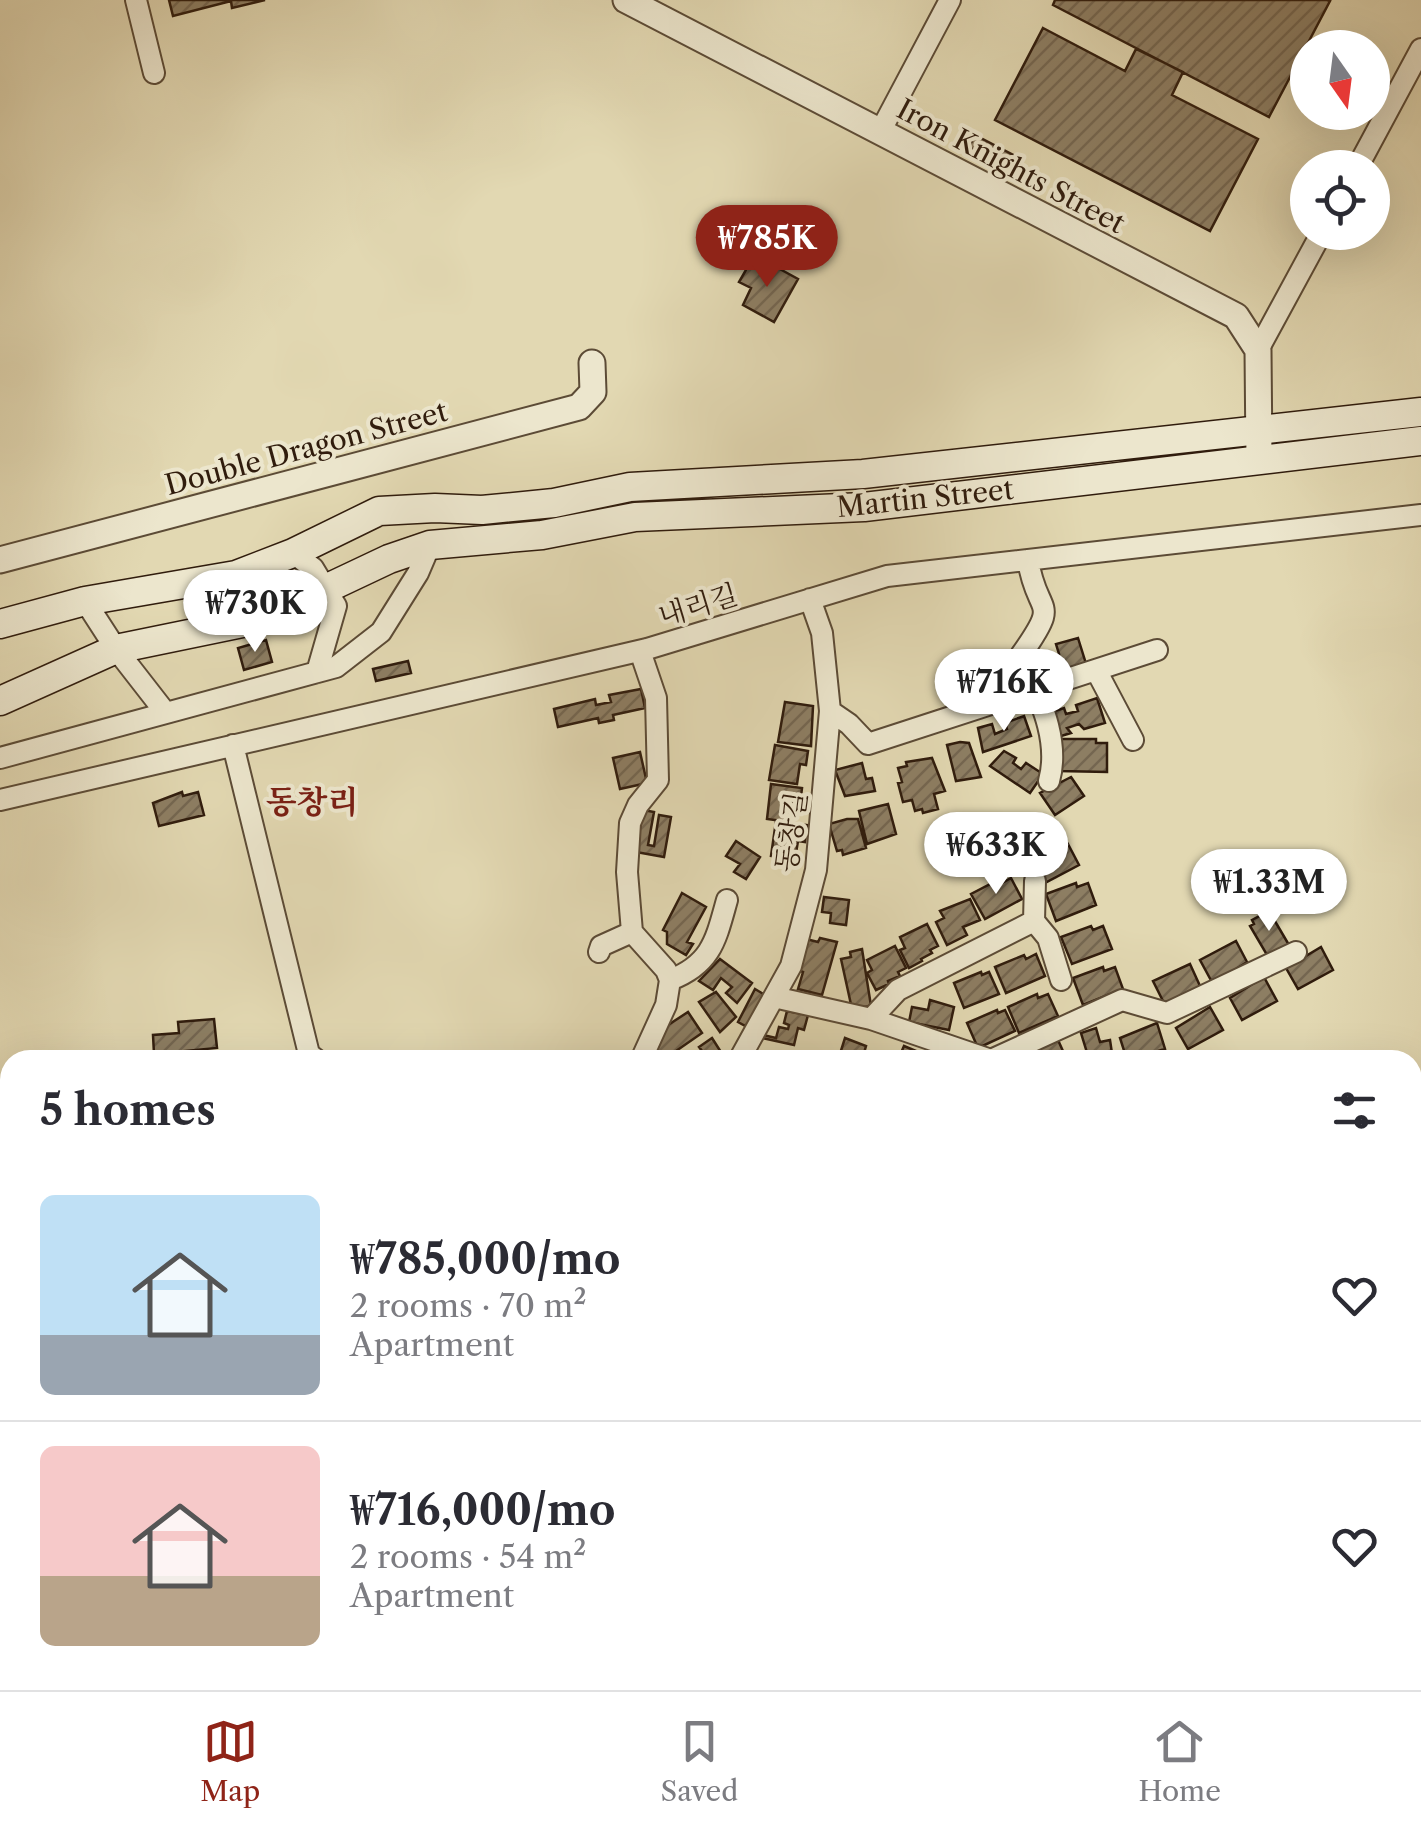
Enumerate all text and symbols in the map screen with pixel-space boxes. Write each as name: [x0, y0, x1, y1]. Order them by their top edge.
north arrow: [1290, 30, 1390, 130]
map controls: [1290, 30, 1390, 250]
street label: Iron Knights Street: [891, 92, 1131, 240]
button: locate: [1290, 150, 1390, 250]
pin: ₩785K: [697, 205, 837, 290]
text: ₩785K: [718, 218, 816, 257]
street label: Double Dragon Street: [161, 394, 451, 502]
street label: Martin Street: [835, 472, 1015, 524]
pin: ₩730K: [185, 570, 325, 655]
street label: 내리길: [654, 577, 742, 633]
text: ₩730K: [205, 583, 305, 622]
pin: ₩716K: [934, 649, 1074, 734]
text: ₩716K: [957, 662, 1051, 701]
district label: 동창리: [266, 782, 358, 821]
street label: 동창길: [769, 789, 813, 875]
pin: ₩633K: [926, 812, 1066, 897]
text: ₩633K: [946, 825, 1046, 864]
pin: ₩1.33M: [1188, 849, 1350, 934]
text: ₩1.33M: [1213, 862, 1325, 901]
icon: filters: [1327, 1083, 1382, 1138]
text: 5 homes: [40, 1084, 216, 1136]
text: ₩785,000/mo: [350, 1233, 621, 1285]
icon: home: [120, 1235, 240, 1355]
icon: heart: [1327, 1268, 1382, 1323]
text: 2 rooms · 70 m²: [350, 1286, 586, 1325]
text: Apartment: [350, 1325, 514, 1364]
text: ₩716,000/mo: [350, 1484, 616, 1536]
icon: home: [120, 1486, 240, 1606]
icon: heart: [1327, 1519, 1382, 1574]
text: 2 rooms · 54 m²: [350, 1537, 586, 1576]
text: Apartment: [350, 1576, 514, 1615]
tab: Map: [200, 1714, 260, 1808]
tab: Saved: [661, 1714, 738, 1808]
tab: Home: [1139, 1714, 1221, 1808]

